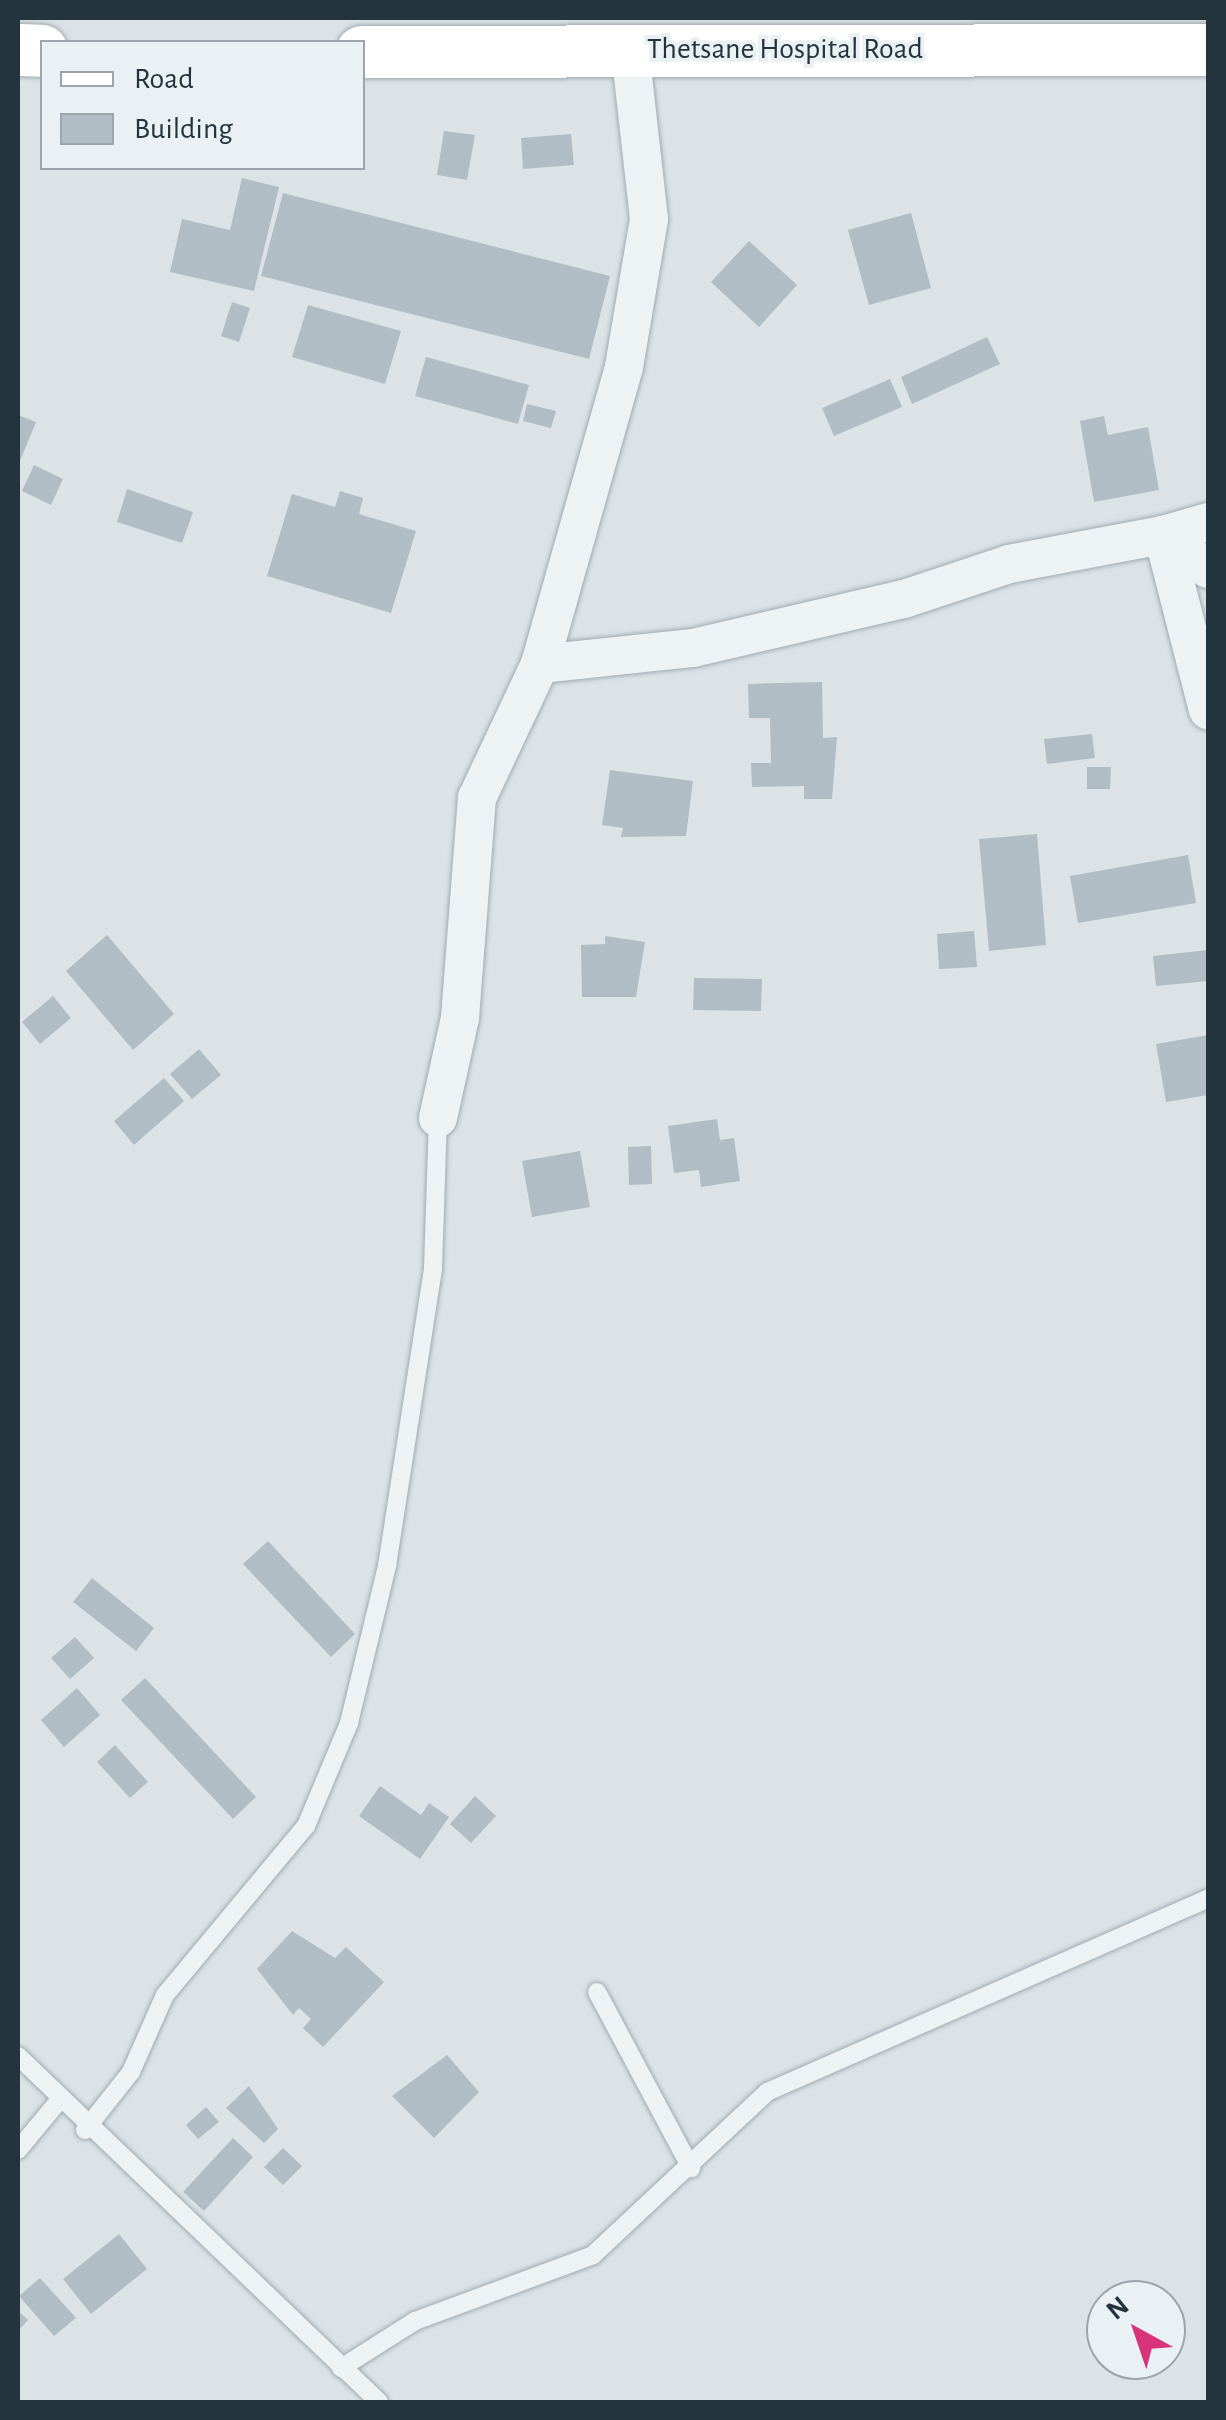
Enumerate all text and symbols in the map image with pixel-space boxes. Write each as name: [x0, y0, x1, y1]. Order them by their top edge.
street label: Thetsane Hospital Road: [647, 31, 923, 67]
legend: [40, 40, 365, 170]
text: Road: [134, 64, 194, 94]
text: Building: [134, 114, 233, 144]
north arrow: [1086, 2280, 1186, 2380]
text: N: [1102, 2292, 1134, 2326]

